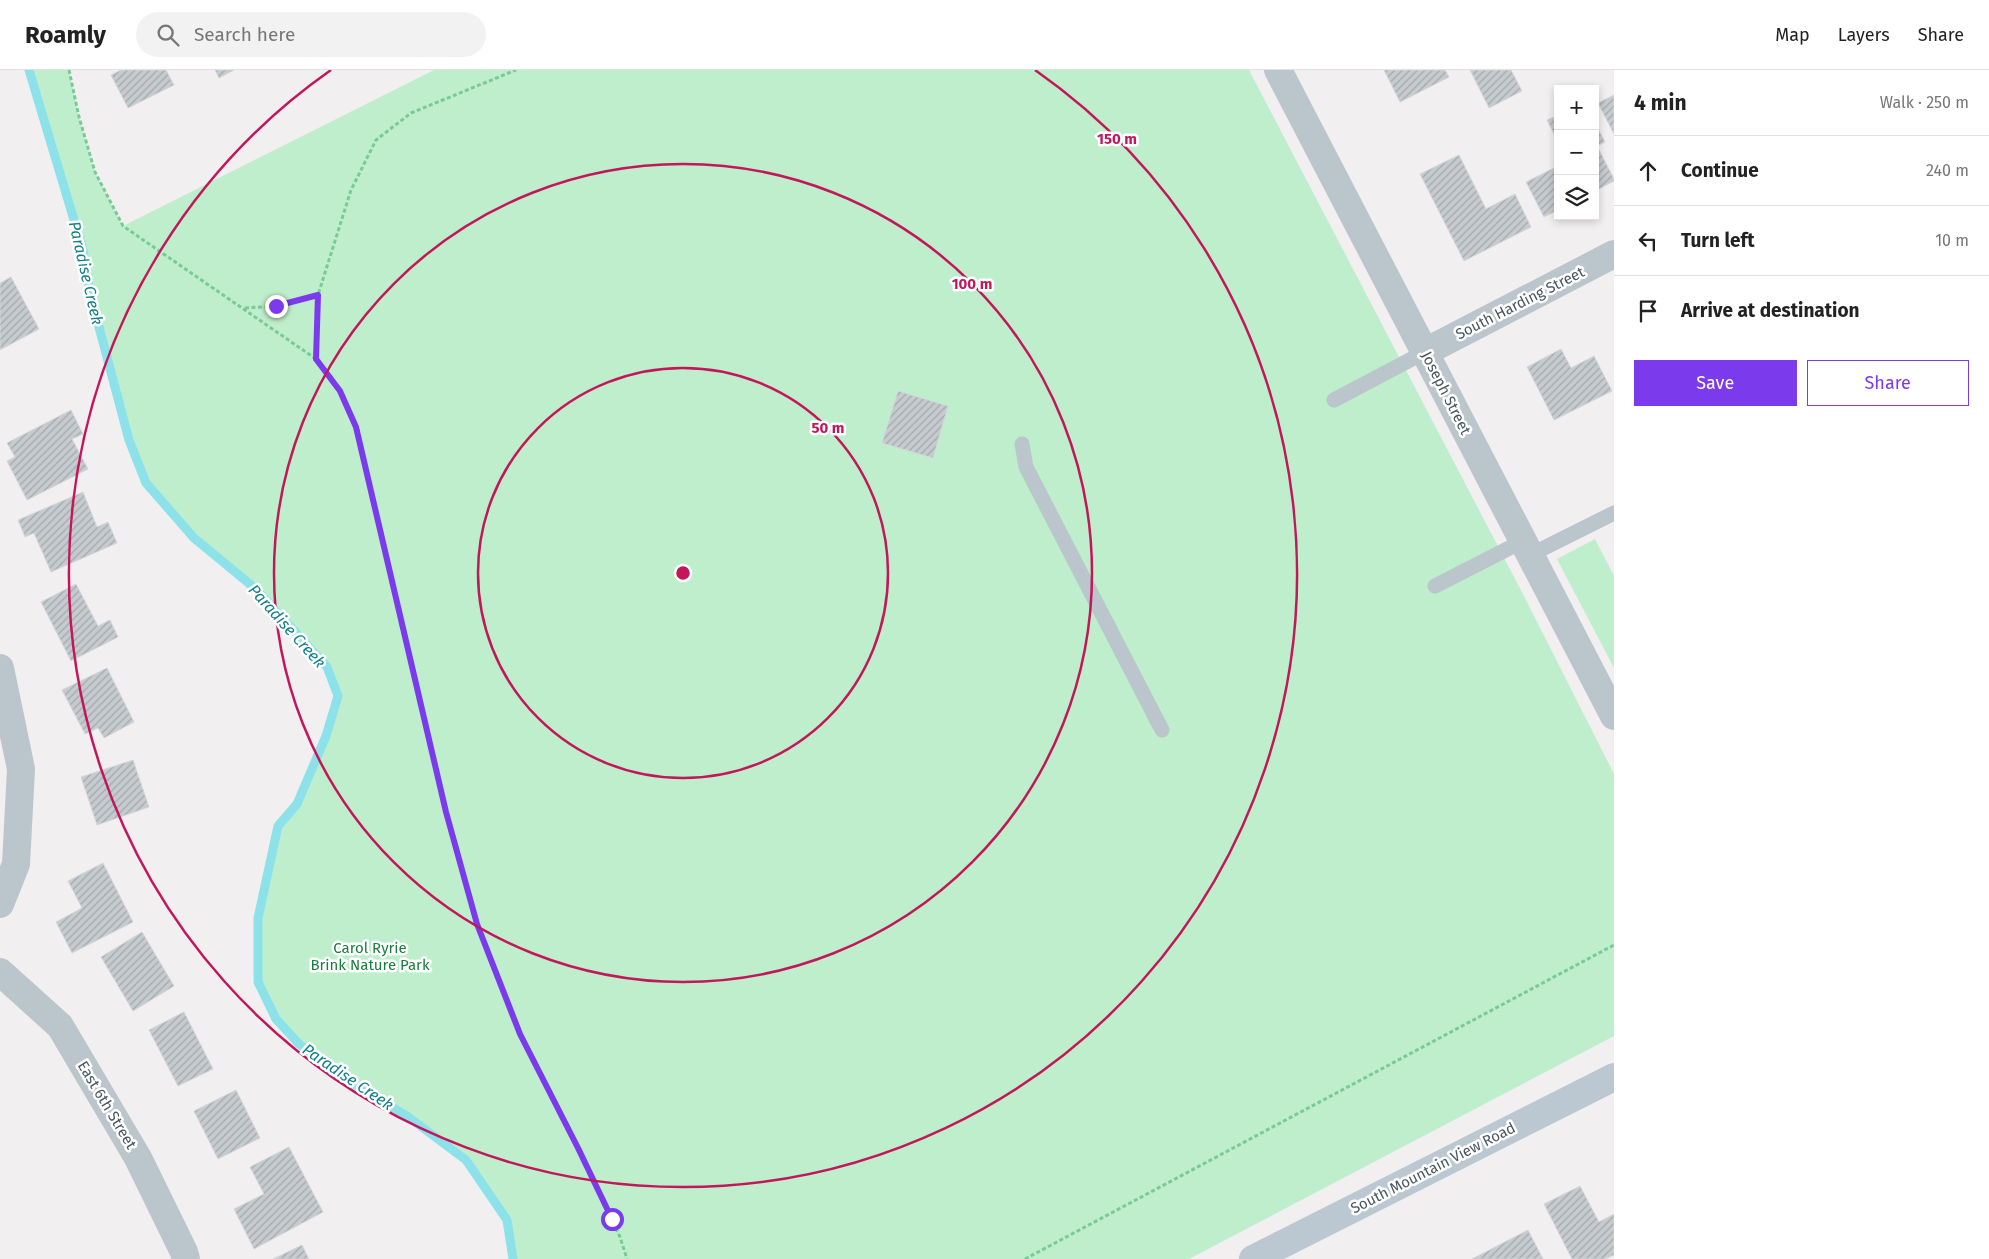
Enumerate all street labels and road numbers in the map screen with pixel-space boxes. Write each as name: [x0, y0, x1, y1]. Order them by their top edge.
street label: South Harding Street: [1453, 262, 1588, 343]
street label: Joseph Street: [1417, 348, 1475, 438]
street label: East 6th Street: [74, 1058, 141, 1153]
street label: South Mountain View Road: [1348, 1119, 1518, 1217]

